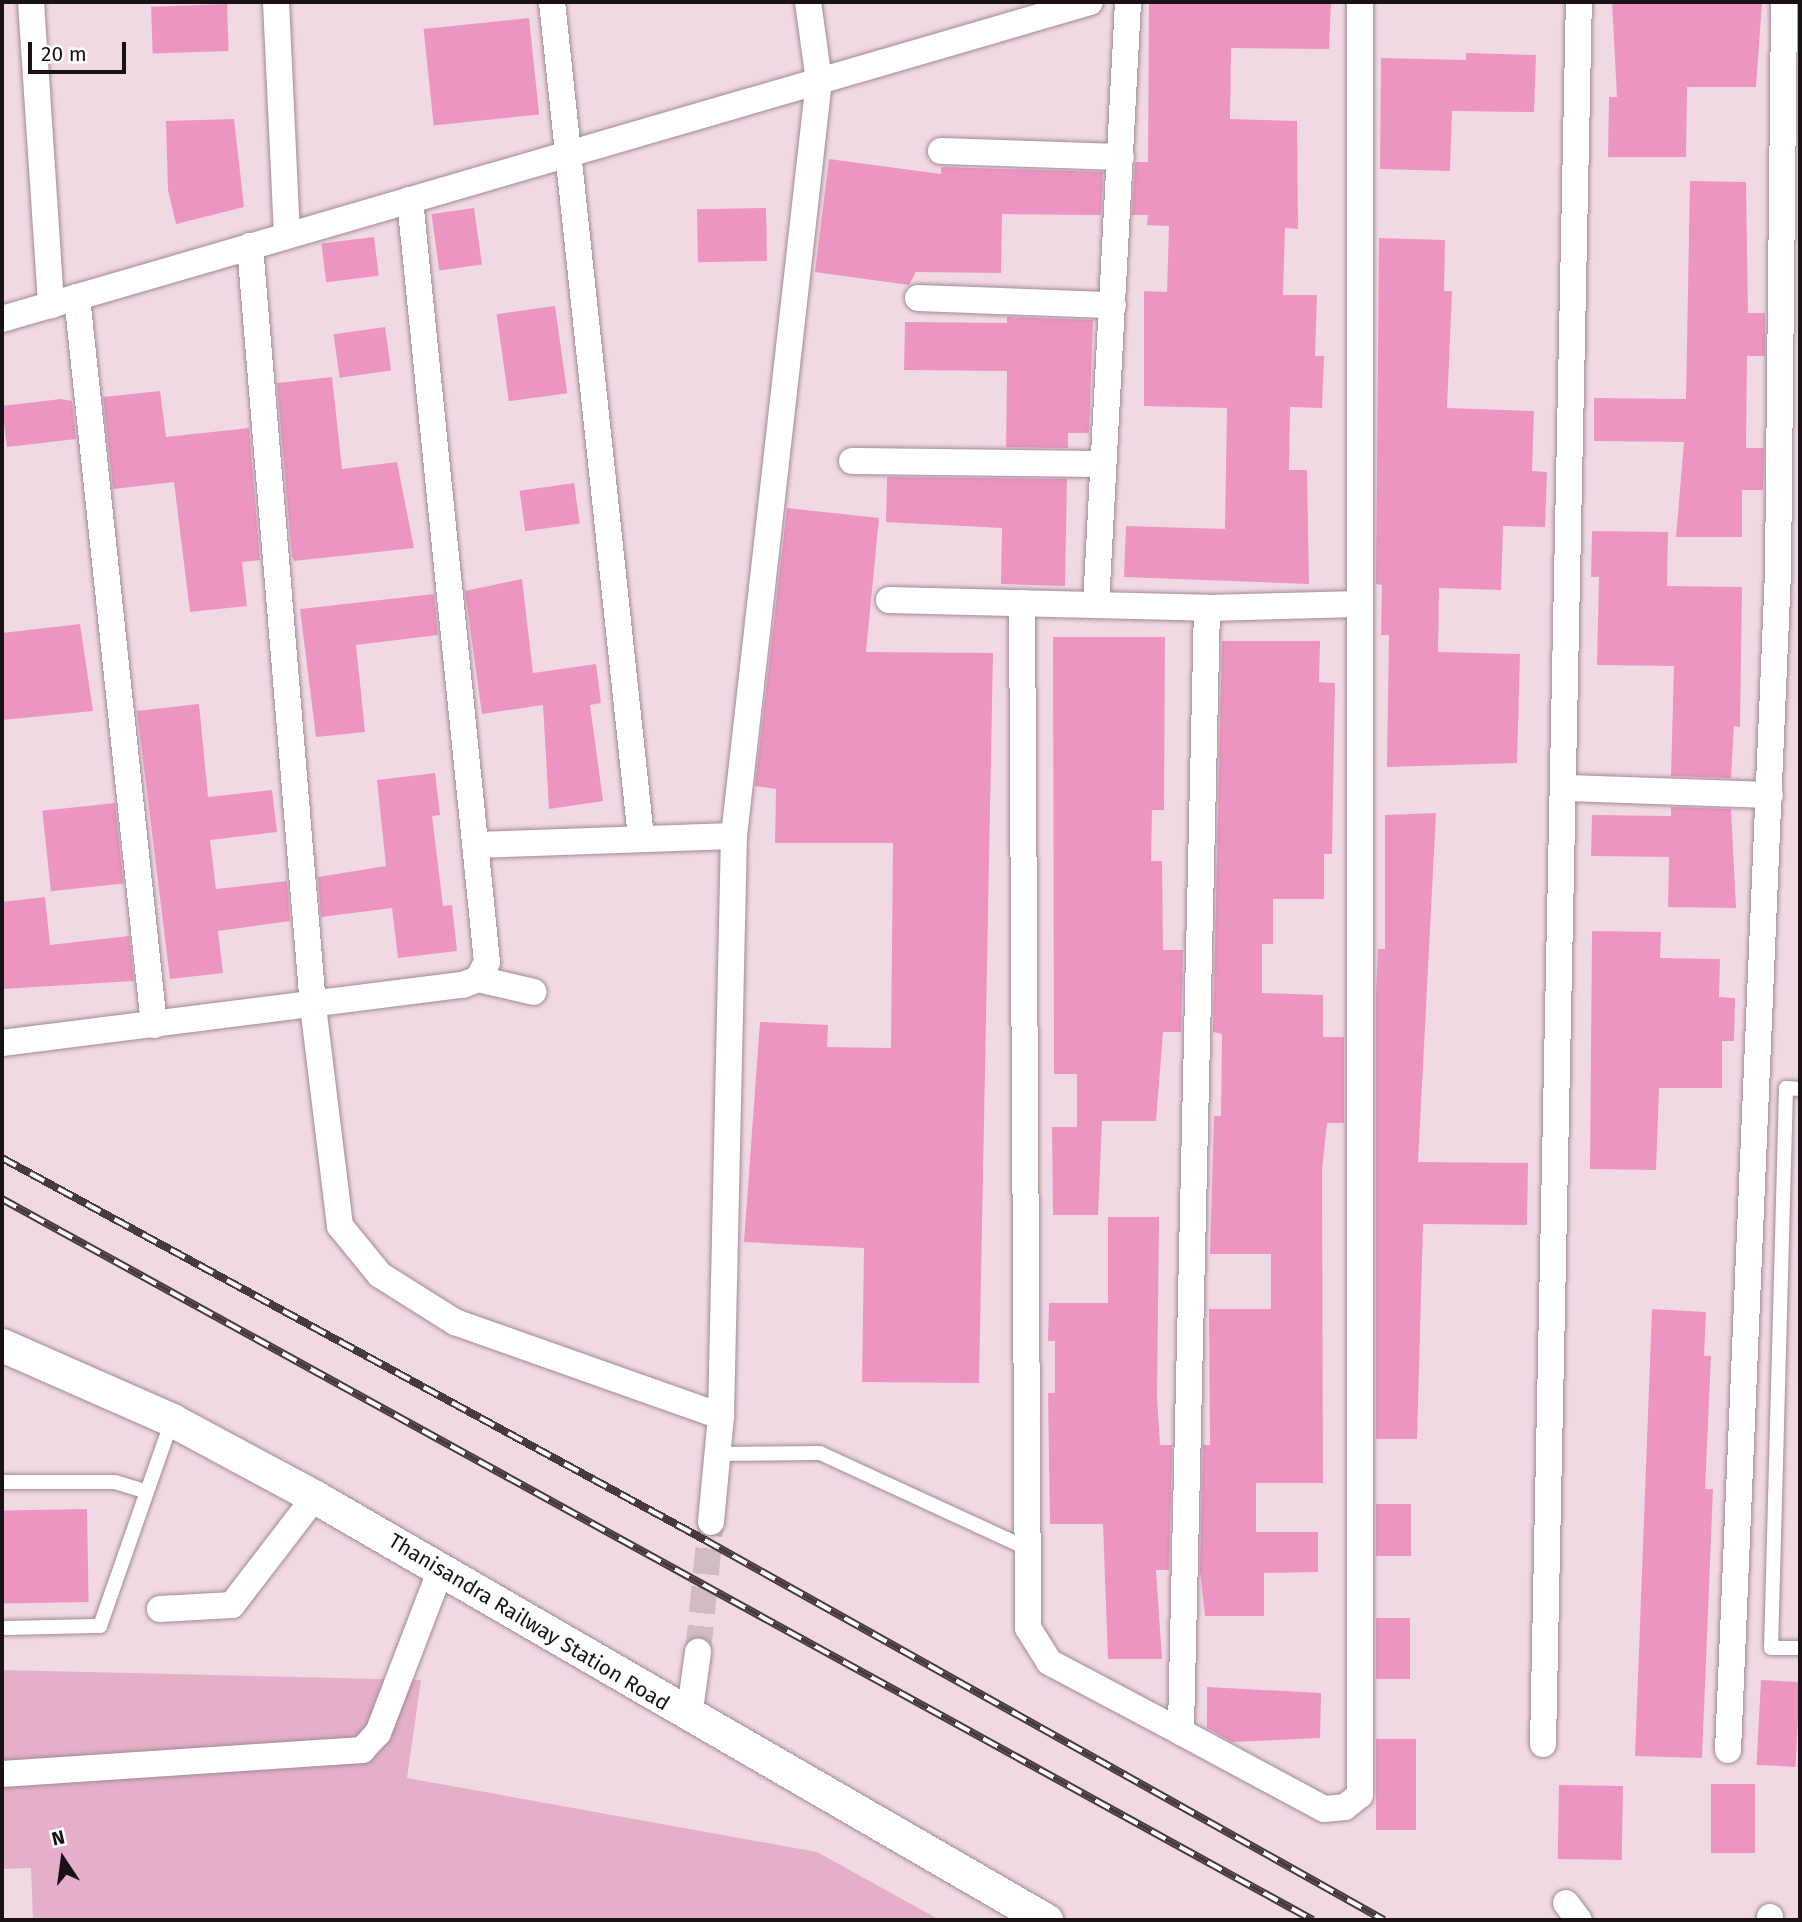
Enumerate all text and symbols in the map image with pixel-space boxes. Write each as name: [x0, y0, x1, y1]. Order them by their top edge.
scale bar: [32, 28, 130, 72]
text: 20 m: [41, 41, 87, 67]
street label: Thanisandra Railway Station Road: [384, 1528, 674, 1716]
north arrow: [28, 1824, 98, 1894]
text: N: [49, 1825, 67, 1851]

